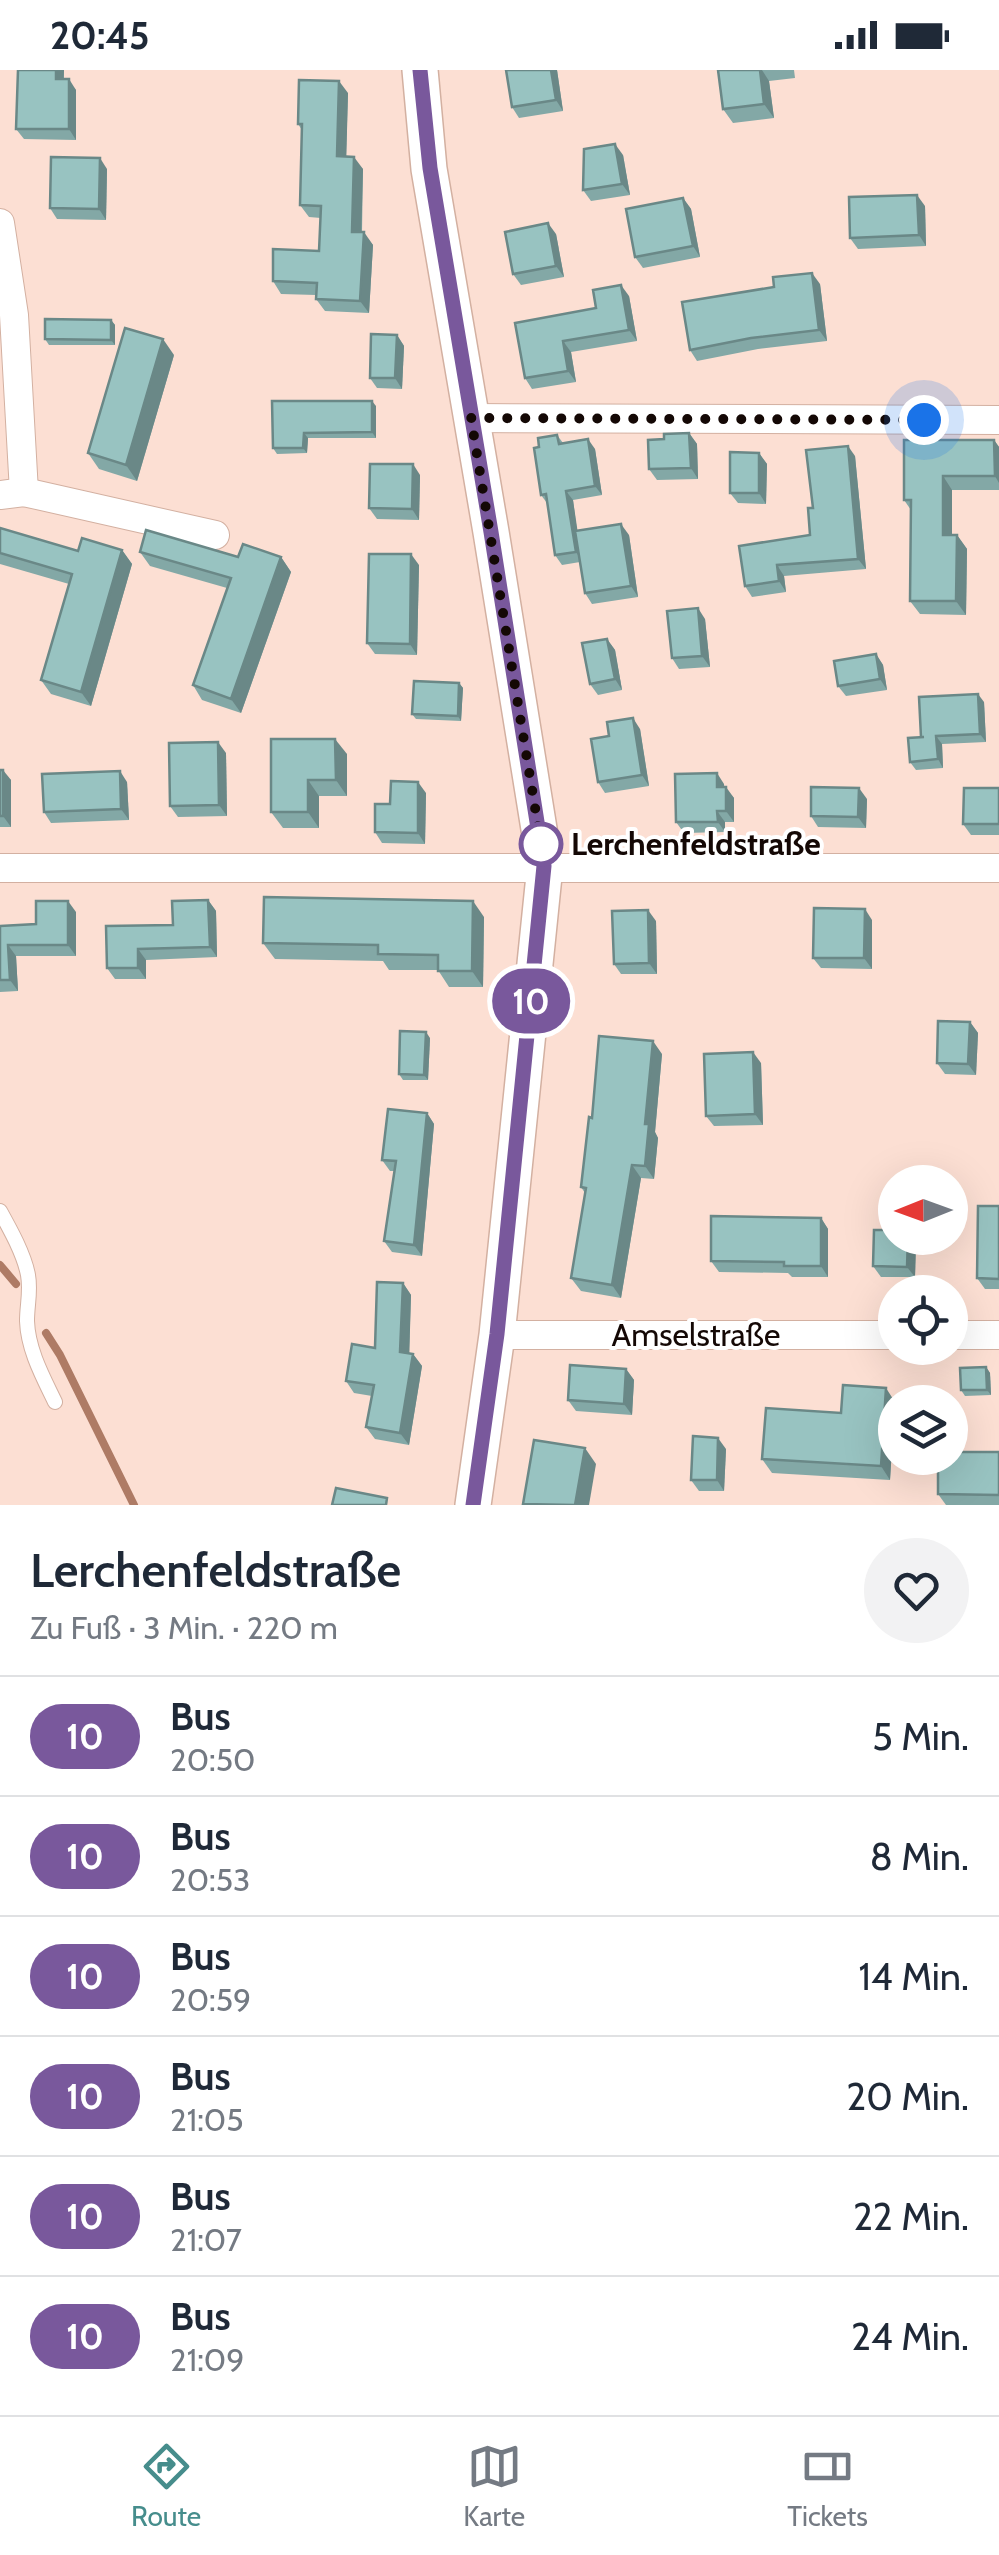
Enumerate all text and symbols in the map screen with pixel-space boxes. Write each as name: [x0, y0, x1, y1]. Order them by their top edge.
text: 20:45: [50, 12, 149, 59]
your location: [899, 395, 949, 445]
marker: Lerchenfeldstraße: [520, 823, 562, 865]
place label: Lerchenfeldstraße: [571, 824, 821, 863]
line badge: 10: [486, 968, 576, 1034]
text: 10: [512, 980, 550, 1023]
north arrow: [878, 1165, 968, 1255]
map controls: [878, 1165, 968, 1475]
button: locate: [878, 1275, 968, 1365]
street label: Amselstraße: [612, 1315, 780, 1354]
button: layers: [878, 1385, 968, 1475]
button: heart: [864, 1538, 969, 1643]
text: Lerchenfeldstraße: [30, 1541, 401, 1599]
text: Zu Fuß · 3 Min. · 220 m: [30, 1608, 338, 1647]
text: Bus: [170, 1693, 231, 1740]
text: 5 Min.: [872, 1713, 969, 1760]
text: 10: [66, 1715, 104, 1758]
text: 20:50: [170, 1740, 255, 1779]
text: Bus: [170, 1813, 231, 1860]
text: 8 Min.: [870, 1833, 969, 1880]
text: 10: [66, 1835, 104, 1878]
text: 20:53: [170, 1860, 250, 1899]
text: Bus: [170, 1933, 231, 1980]
text: 14 Min.: [858, 1953, 969, 2000]
text: 10: [66, 1955, 104, 1998]
text: 20:59: [170, 1980, 251, 2019]
text: Bus: [170, 2053, 231, 2100]
text: 20 Min.: [846, 2073, 969, 2120]
text: 10: [66, 2075, 104, 2118]
text: 21:05: [170, 2100, 244, 2139]
text: Bus: [170, 2173, 231, 2220]
text: 22 Min.: [853, 2193, 969, 2240]
text: 10: [66, 2195, 104, 2238]
text: 21:07: [170, 2220, 242, 2259]
text: Bus: [170, 2293, 231, 2340]
text: 24 Min.: [851, 2313, 969, 2360]
text: 10: [66, 2315, 104, 2358]
text: 21:09: [170, 2340, 244, 2379]
tab: Route: [131, 2439, 201, 2533]
tab: Karte: [463, 2439, 525, 2533]
tab: Tickets: [787, 2439, 868, 2533]

